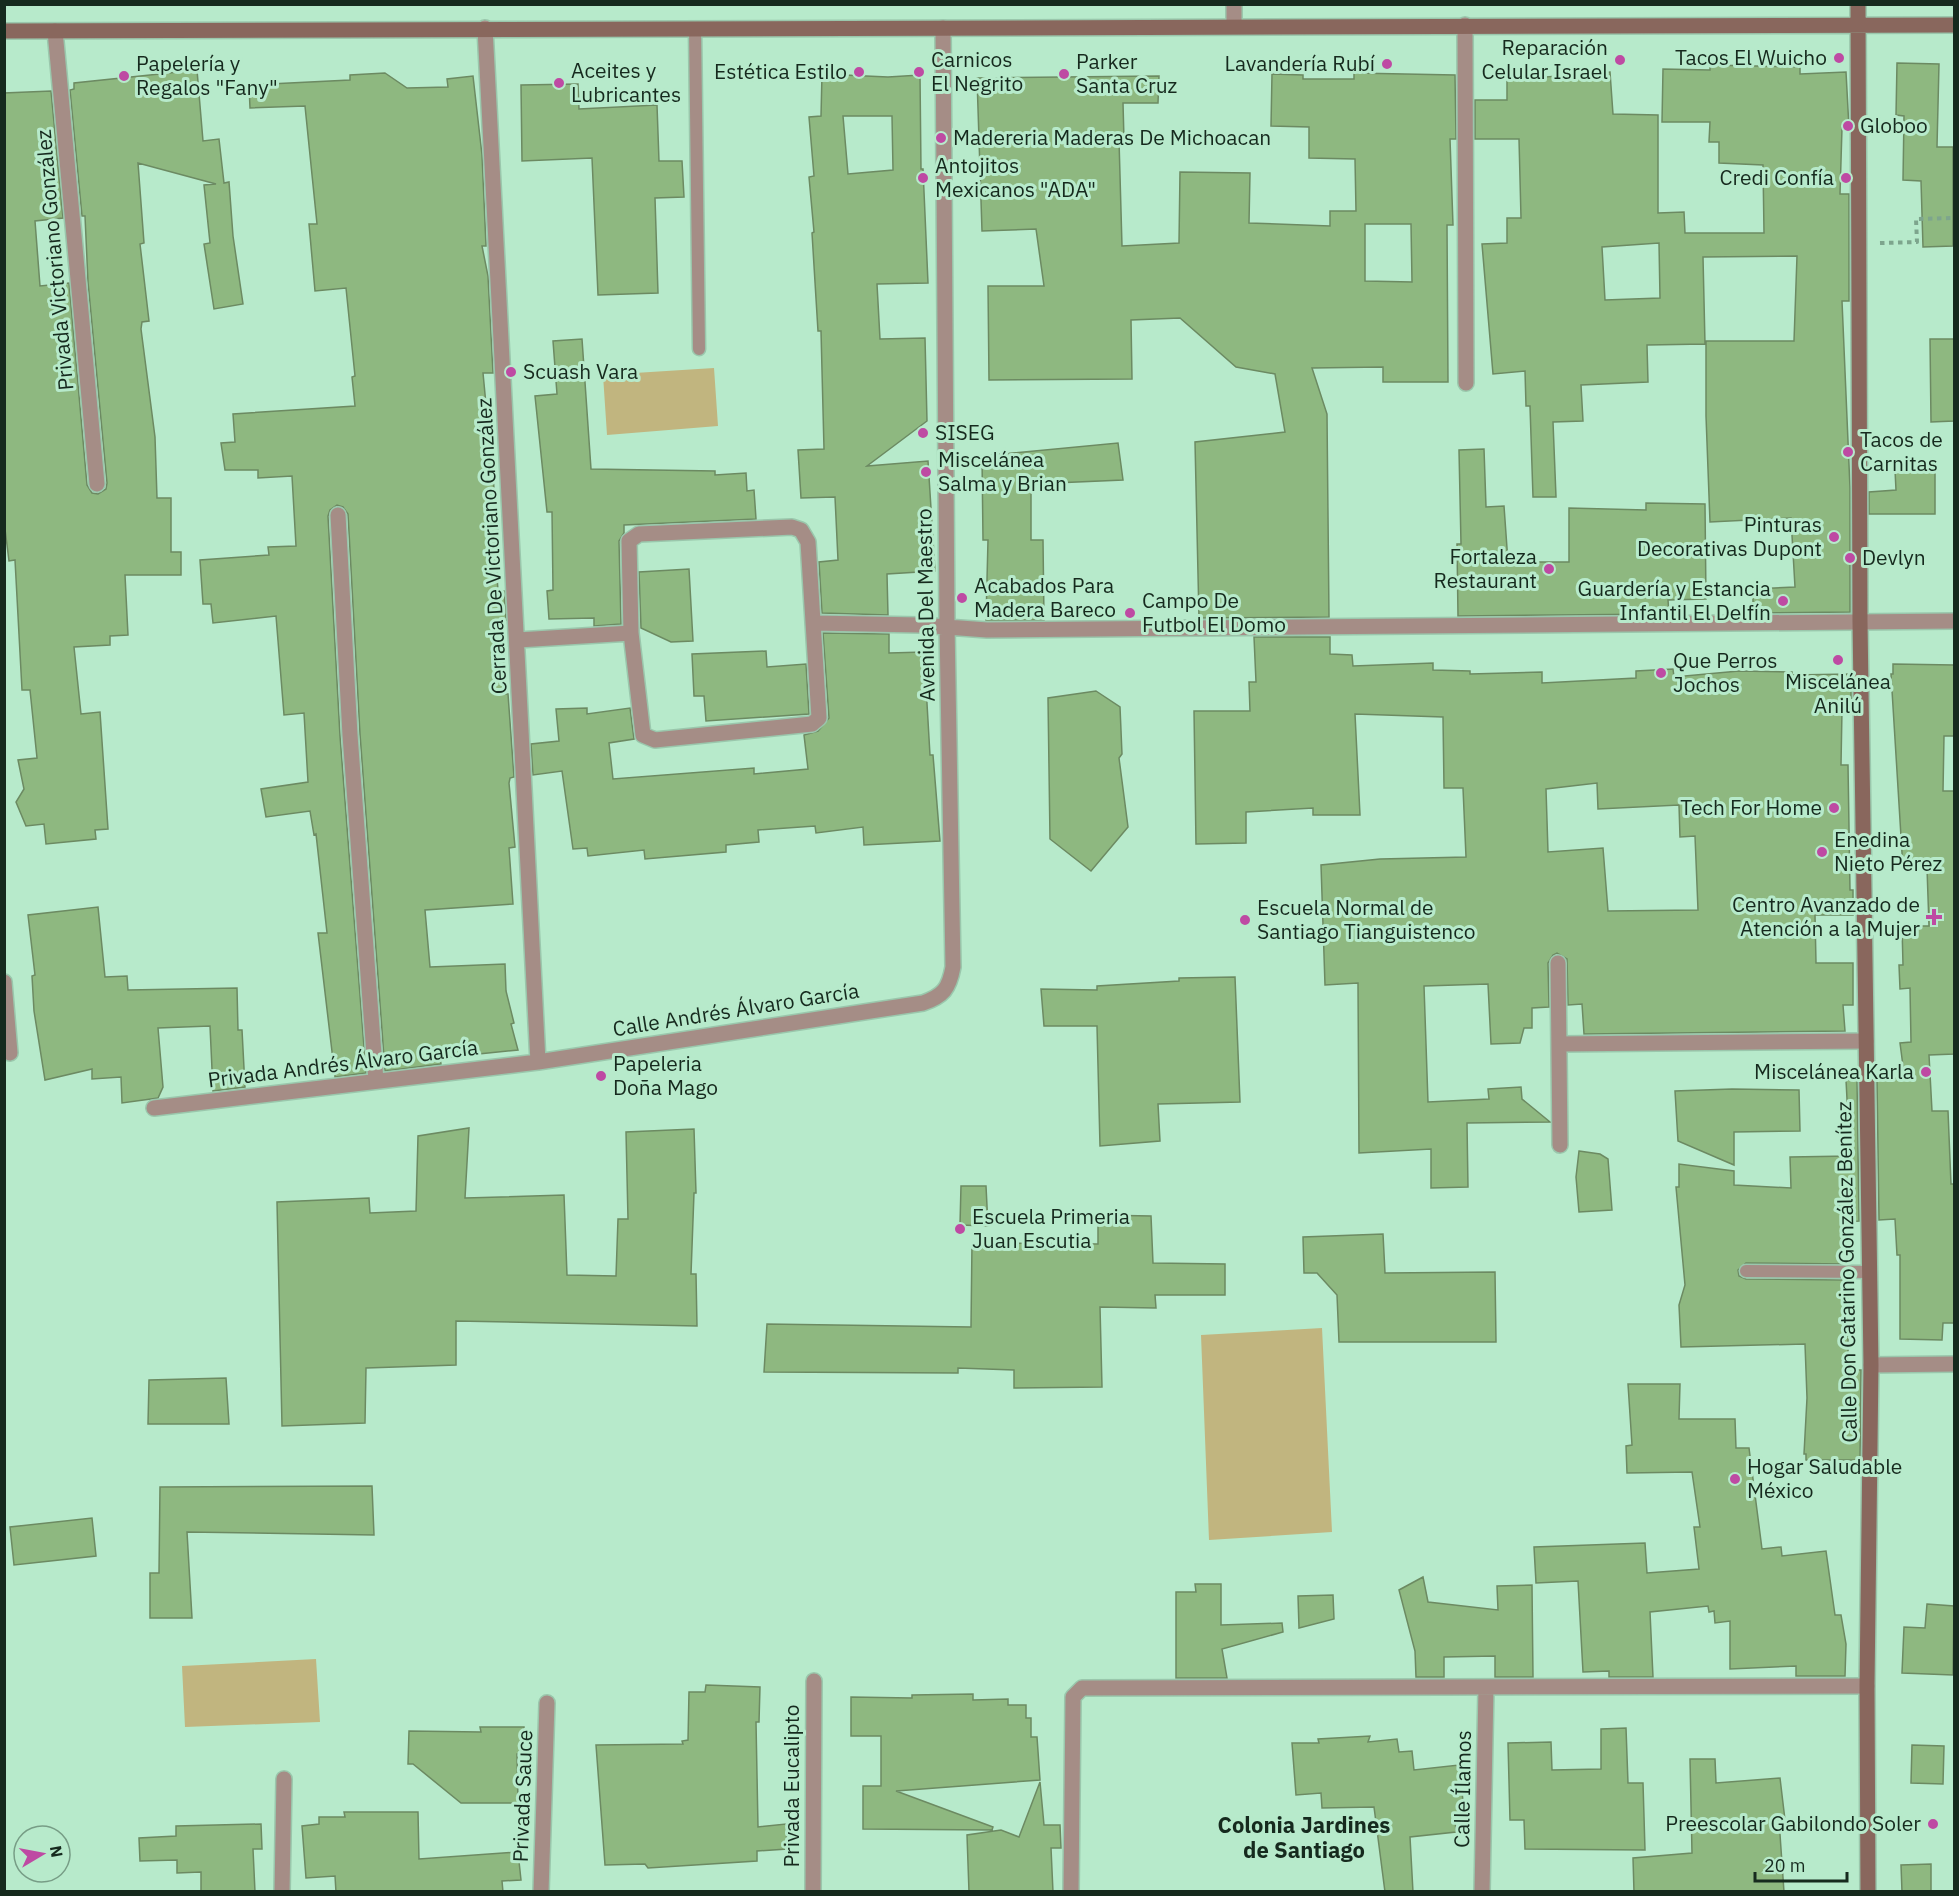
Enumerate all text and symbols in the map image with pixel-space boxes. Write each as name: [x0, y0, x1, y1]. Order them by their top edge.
place label: Reparación Celular Israel: [1481, 33, 1608, 85]
place label: Tacos El Wuicho: [1675, 43, 1827, 71]
place label: Carnicos El Negrito: [931, 45, 1023, 97]
place label: Parker Santa Cruz: [1076, 47, 1178, 99]
place label: Papelería y Regalos "Fany": [136, 49, 278, 101]
place label: Lavandería Rubí: [1225, 49, 1375, 77]
marker: Tacos El Wuicho: [1832, 51, 1846, 65]
marker: Reparación Celular Israel: [1613, 53, 1627, 67]
place label: Aceites y Lubricantes: [571, 56, 681, 108]
place label: Estética Estilo: [714, 57, 847, 85]
marker: Lavandería Rubí: [1380, 57, 1394, 71]
marker: Estética Estilo: [852, 65, 866, 79]
marker: Carnicos El Negrito: [912, 65, 926, 79]
marker: Parker Santa Cruz: [1057, 67, 1071, 81]
marker: Papelería y Regalos "Fany": [117, 69, 131, 83]
marker: Aceites y Lubricantes: [552, 76, 566, 90]
place label: Globoo: [1860, 111, 1928, 139]
marker: Globoo: [1841, 119, 1855, 133]
place label: Madereria Maderas De Michoacan: [953, 123, 1271, 151]
street label: Privada Victoriano González: [29, 128, 79, 392]
marker: Madereria Maderas De Michoacan: [934, 131, 948, 145]
place label: Antojitos Mexicanos "ADA": [935, 151, 1096, 203]
place label: Credi Confía: [1719, 163, 1834, 191]
marker: Antojitos Mexicanos "ADA": [916, 171, 930, 185]
marker: Credi Confía: [1839, 171, 1853, 185]
place label: Scuash Vara: [523, 357, 638, 385]
marker: Scuash Vara: [504, 365, 518, 379]
street label: Cerrada De Victoriano González: [469, 397, 513, 695]
place label: SISEG: [935, 418, 995, 446]
place label: Tacos de Carnitas: [1860, 425, 1943, 477]
marker: SISEG: [916, 426, 930, 440]
place label: Miscelánea Salma y Brian: [938, 445, 1067, 497]
marker: Tacos de Carnitas: [1841, 445, 1855, 459]
marker: Miscelánea Salma y Brian: [919, 465, 933, 479]
street label: Avenida Del Maestro: [909, 508, 941, 702]
place label: Pinturas Decorativas Dupont: [1637, 510, 1822, 562]
marker: Pinturas Decorativas Dupont: [1827, 530, 1841, 544]
place label: Fortaleza Restaurant: [1434, 542, 1537, 594]
place label: Devlyn: [1862, 543, 1926, 571]
marker: Devlyn: [1843, 551, 1857, 565]
marker: Fortaleza Restaurant: [1542, 562, 1556, 576]
place label: Acabados Para Madera Bareco: [974, 571, 1116, 623]
place label: Guardería y Estancia Infantil El Delfín: [1578, 574, 1771, 626]
place label: Campo De Futbol El Domo: [1142, 586, 1286, 638]
marker: Acabados Para Madera Bareco: [955, 591, 969, 605]
marker: Guardería y Estancia Infantil El Delfín: [1776, 594, 1790, 608]
marker: Campo De Futbol El Domo: [1123, 606, 1137, 620]
place label: Que Perros Jochos: [1673, 646, 1777, 698]
marker: Miscelánea Anilú: [1831, 653, 1845, 667]
marker: Que Perros Jochos: [1654, 666, 1668, 680]
place label: Miscelánea Anilú: [1785, 667, 1891, 719]
place label: Tech For Home: [1680, 793, 1822, 821]
marker: Tech For Home: [1827, 801, 1841, 815]
place label: Enedina Nieto Pérez: [1834, 825, 1942, 877]
marker: Enedina Nieto Pérez: [1815, 845, 1829, 859]
place label: Centro Avanzado de Atención a la Mujer: [1732, 890, 1920, 942]
place label: Escuela Normal de Santiago Tianguistenco: [1257, 893, 1475, 945]
marker: Centro Avanzado de Atención a la Mujer: [1925, 908, 1943, 926]
marker: Escuela Normal de Santiago Tianguistenco: [1238, 913, 1252, 927]
street label: Calle Andrés Álvaro García: [611, 976, 861, 1042]
street label: Privada Andrés Álvaro García: [206, 1033, 480, 1093]
place label: Papeleria Doña Mago: [613, 1049, 718, 1101]
place label: Miscelánea Karla: [1754, 1057, 1914, 1085]
marker: Miscelánea Karla: [1919, 1065, 1933, 1079]
marker: Papeleria Doña Mago: [594, 1069, 608, 1083]
street label: Calle Don Catarino González Benítez: [1829, 1101, 1863, 1443]
place label: Escuela Primeria Juan Escutia: [972, 1202, 1130, 1254]
marker: Escuela Primeria Juan Escutia: [953, 1222, 967, 1236]
place label: Hogar Saludable México: [1747, 1452, 1902, 1504]
marker: Hogar Saludable México: [1728, 1472, 1742, 1486]
street label: Privada Eucalipto: [777, 1704, 805, 1868]
street label: Privada Sauce: [506, 1729, 538, 1863]
street label: Calle Ílamos: [1447, 1730, 1477, 1848]
place label: Preescolar Gabilondo Soler: [1665, 1809, 1921, 1837]
district label: Colonia Jardines de Santiago: [1218, 1810, 1390, 1864]
marker: Preescolar Gabilondo Soler: [1926, 1817, 1940, 1831]
north arrow: [12, 1824, 72, 1884]
text: N: [46, 1844, 68, 1859]
scale bar: [1755, 1845, 1846, 1883]
text: 20 m: [1764, 1854, 1806, 1877]

